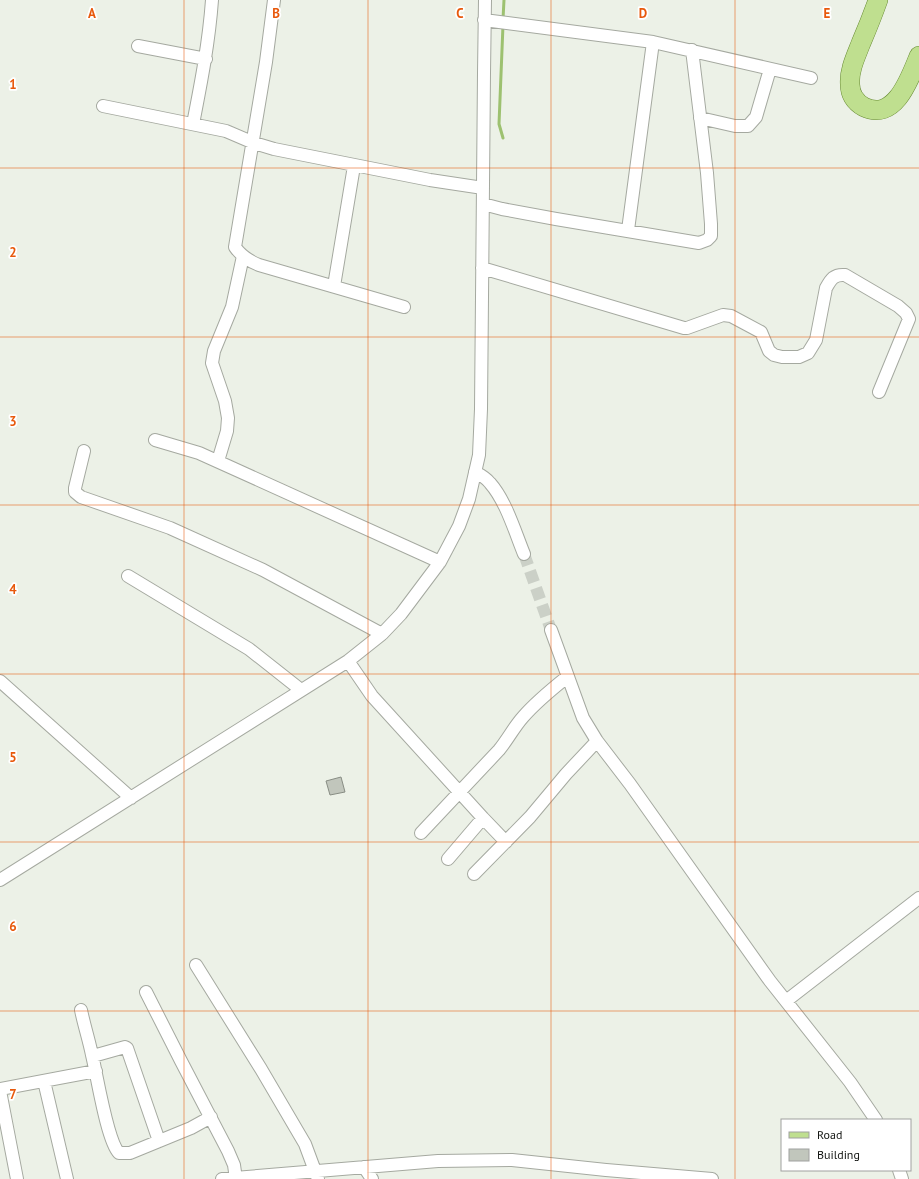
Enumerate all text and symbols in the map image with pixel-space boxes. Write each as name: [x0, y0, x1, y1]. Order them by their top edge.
text: A: [88, 5, 96, 22]
text: B: [272, 5, 280, 22]
text: C: [456, 5, 464, 22]
text: D: [639, 5, 647, 22]
text: E: [824, 5, 831, 22]
text: 1: [9, 76, 17, 93]
text: 2: [9, 244, 17, 261]
text: 3: [9, 413, 17, 430]
text: 4: [9, 581, 17, 598]
text: 5: [9, 749, 17, 766]
text: 6: [9, 918, 17, 935]
text: 7: [9, 1086, 17, 1103]
legend: [781, 1119, 911, 1171]
text: Road: [817, 1127, 842, 1142]
text: Building: [817, 1147, 860, 1162]

